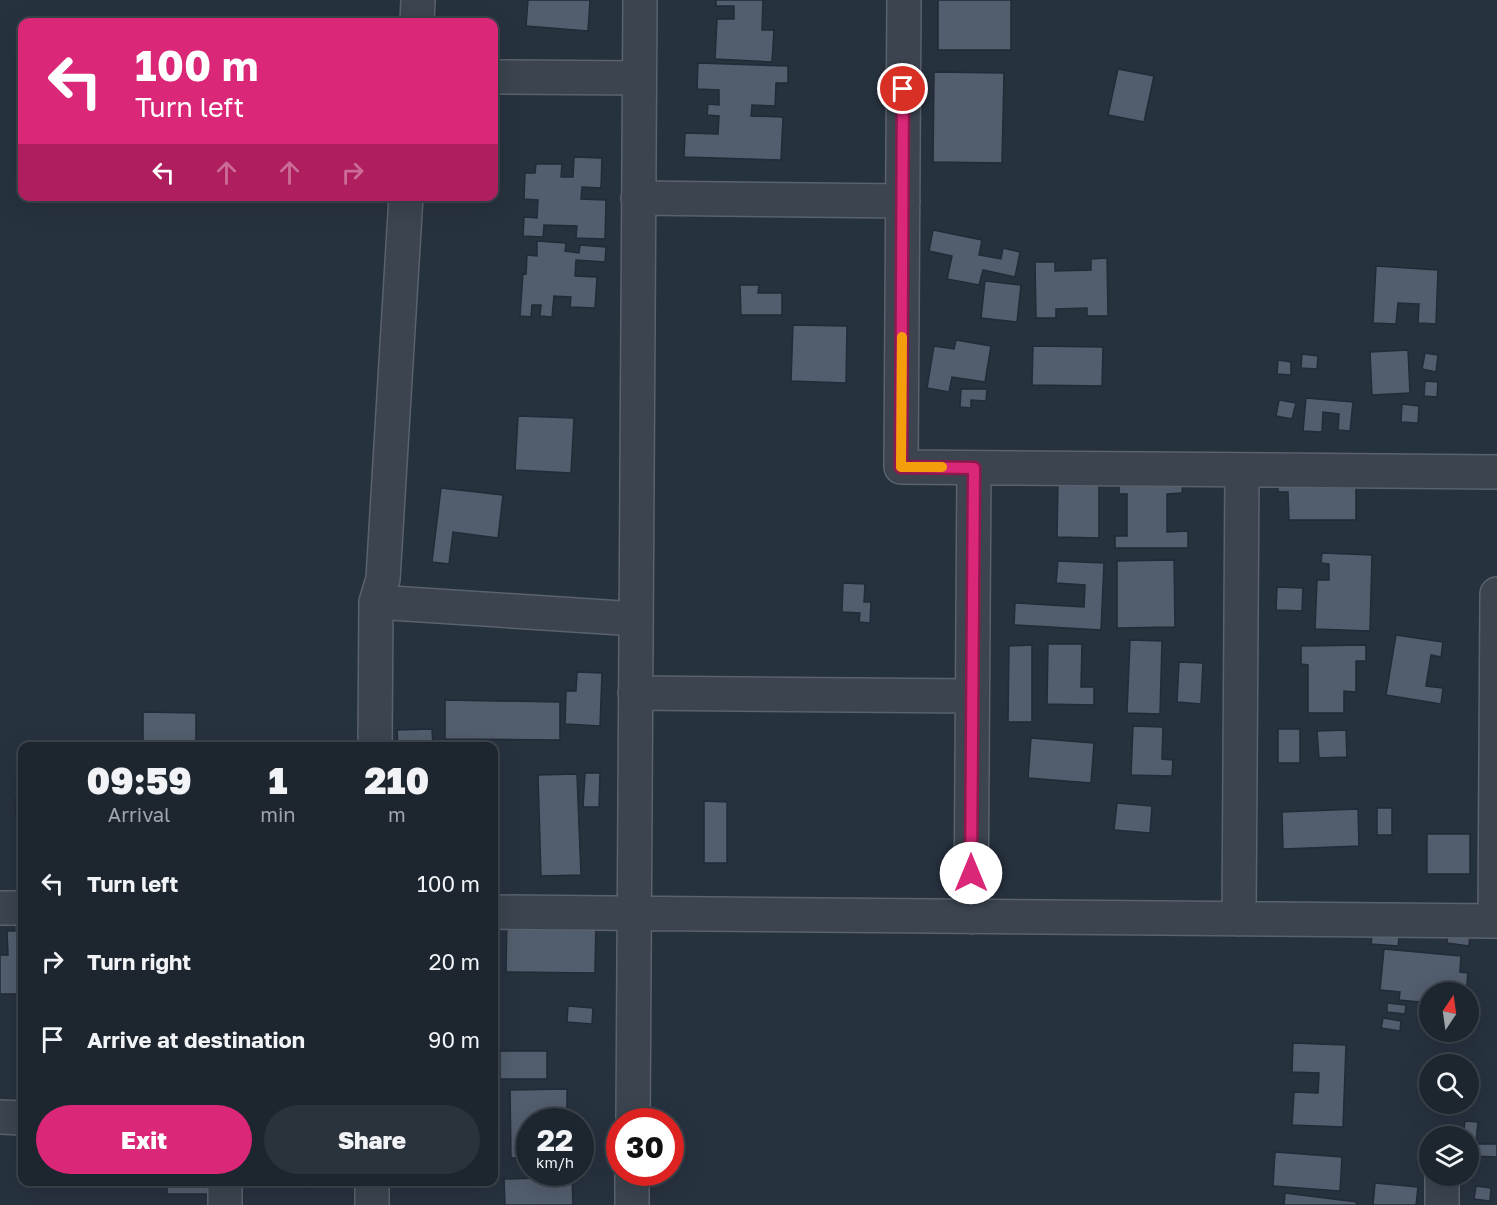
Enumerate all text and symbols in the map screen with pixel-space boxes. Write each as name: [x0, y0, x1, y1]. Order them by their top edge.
text: 100 m: [135, 40, 258, 90]
icon: left: [36, 42, 114, 120]
pin: [877, 63, 928, 114]
icon: arrive: [886, 72, 919, 105]
text: Turn left: [135, 91, 244, 123]
icon: left: [147, 156, 180, 189]
icon: ahead: [210, 156, 243, 189]
icon: ahead: [273, 156, 306, 189]
icon: right: [336, 156, 369, 189]
text: 09:59: [87, 759, 192, 802]
text: 1: [268, 759, 288, 802]
text: 210: [364, 759, 429, 802]
text: Arrival: [108, 802, 170, 826]
text: min: [260, 802, 296, 826]
text: m: [388, 802, 406, 826]
position arrow: [939, 841, 1003, 905]
icon: left: [36, 867, 69, 900]
text: Turn left: [87, 870, 178, 897]
text: 100 m: [417, 870, 480, 897]
icon: right: [36, 945, 69, 978]
text: Turn right: [87, 948, 191, 975]
text: 20 m: [429, 948, 480, 975]
north arrow: [1419, 982, 1479, 1042]
map controls: [1419, 982, 1479, 1186]
icon: arrive: [36, 1023, 69, 1056]
text: Arrive at destination: [87, 1026, 305, 1053]
text: 90 m: [428, 1026, 480, 1053]
button: search: [1419, 1054, 1479, 1114]
button: Exit: [36, 1105, 252, 1174]
button: Share: [264, 1105, 480, 1174]
speed limit sign: 30: [606, 1108, 684, 1186]
text: 22: [537, 1122, 573, 1158]
button: layers: [1419, 1126, 1479, 1186]
text: km/h: [536, 1153, 574, 1171]

